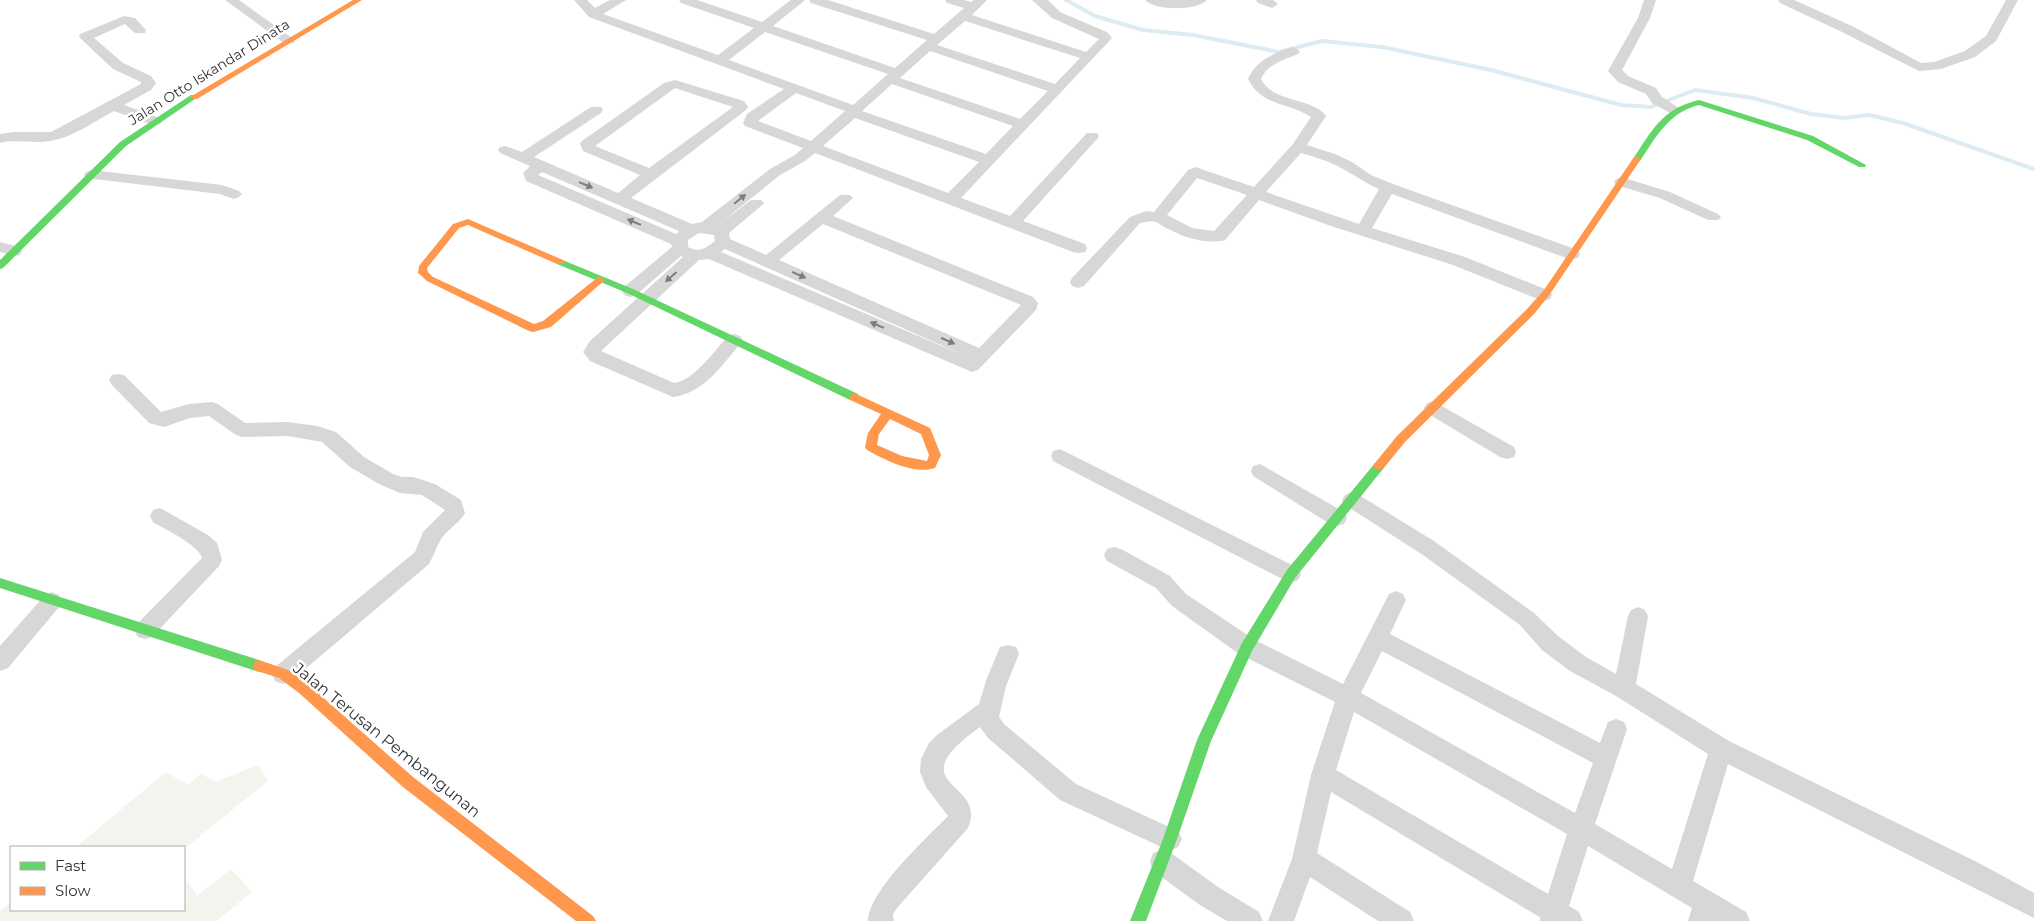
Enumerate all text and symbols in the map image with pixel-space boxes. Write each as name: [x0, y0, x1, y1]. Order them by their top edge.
street label: Jalan Otto Iskandar Dinata: [124, 15, 293, 130]
one-way arrow: [579, 182, 593, 190]
one-way arrow: [734, 194, 747, 205]
one-way arrow: [627, 217, 641, 225]
one-way arrow: [665, 271, 677, 283]
one-way arrow: [792, 272, 806, 280]
one-way arrow: [870, 320, 884, 328]
one-way arrow: [941, 338, 955, 346]
street label: Jalan Terusan Pembangunan: [289, 658, 484, 821]
legend: [10, 846, 185, 911]
text: Fast: [55, 856, 86, 875]
text: Slow: [55, 881, 91, 900]

